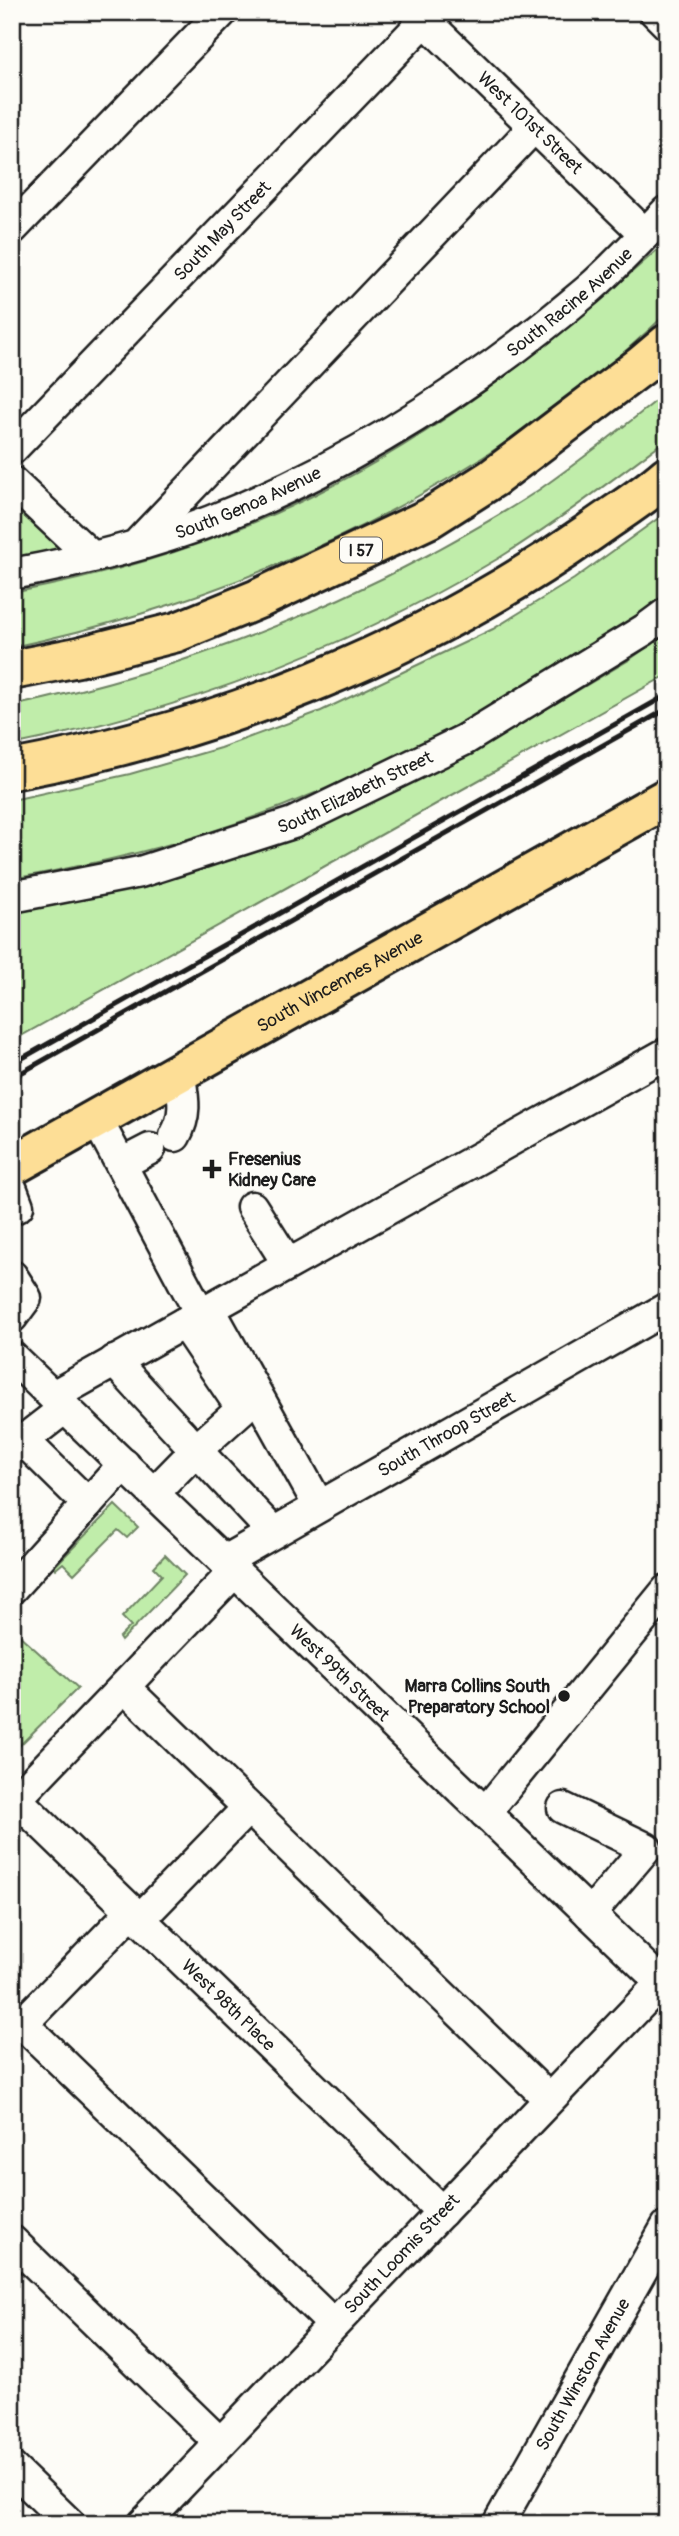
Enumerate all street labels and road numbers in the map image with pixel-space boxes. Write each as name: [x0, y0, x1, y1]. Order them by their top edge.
street label: West 101st Street: [472, 67, 588, 180]
street label: South May Street: [169, 176, 277, 286]
street label: South Racine Avenue: [502, 243, 638, 363]
street label: South Genoa Avenue: [172, 462, 325, 545]
road number: I 57: [340, 538, 382, 562]
street label: South Elizabeth Street: [274, 746, 437, 839]
street label: South Vincennes Avenue: [253, 926, 427, 1038]
street label: South Throop Street: [374, 1386, 520, 1483]
street label: West 99th Street: [284, 1619, 395, 1727]
street label: West 98th Place: [176, 1955, 280, 2056]
street label: South Loomis Street: [339, 2189, 465, 2319]
street label: South Winston Avenue: [531, 2294, 636, 2455]

